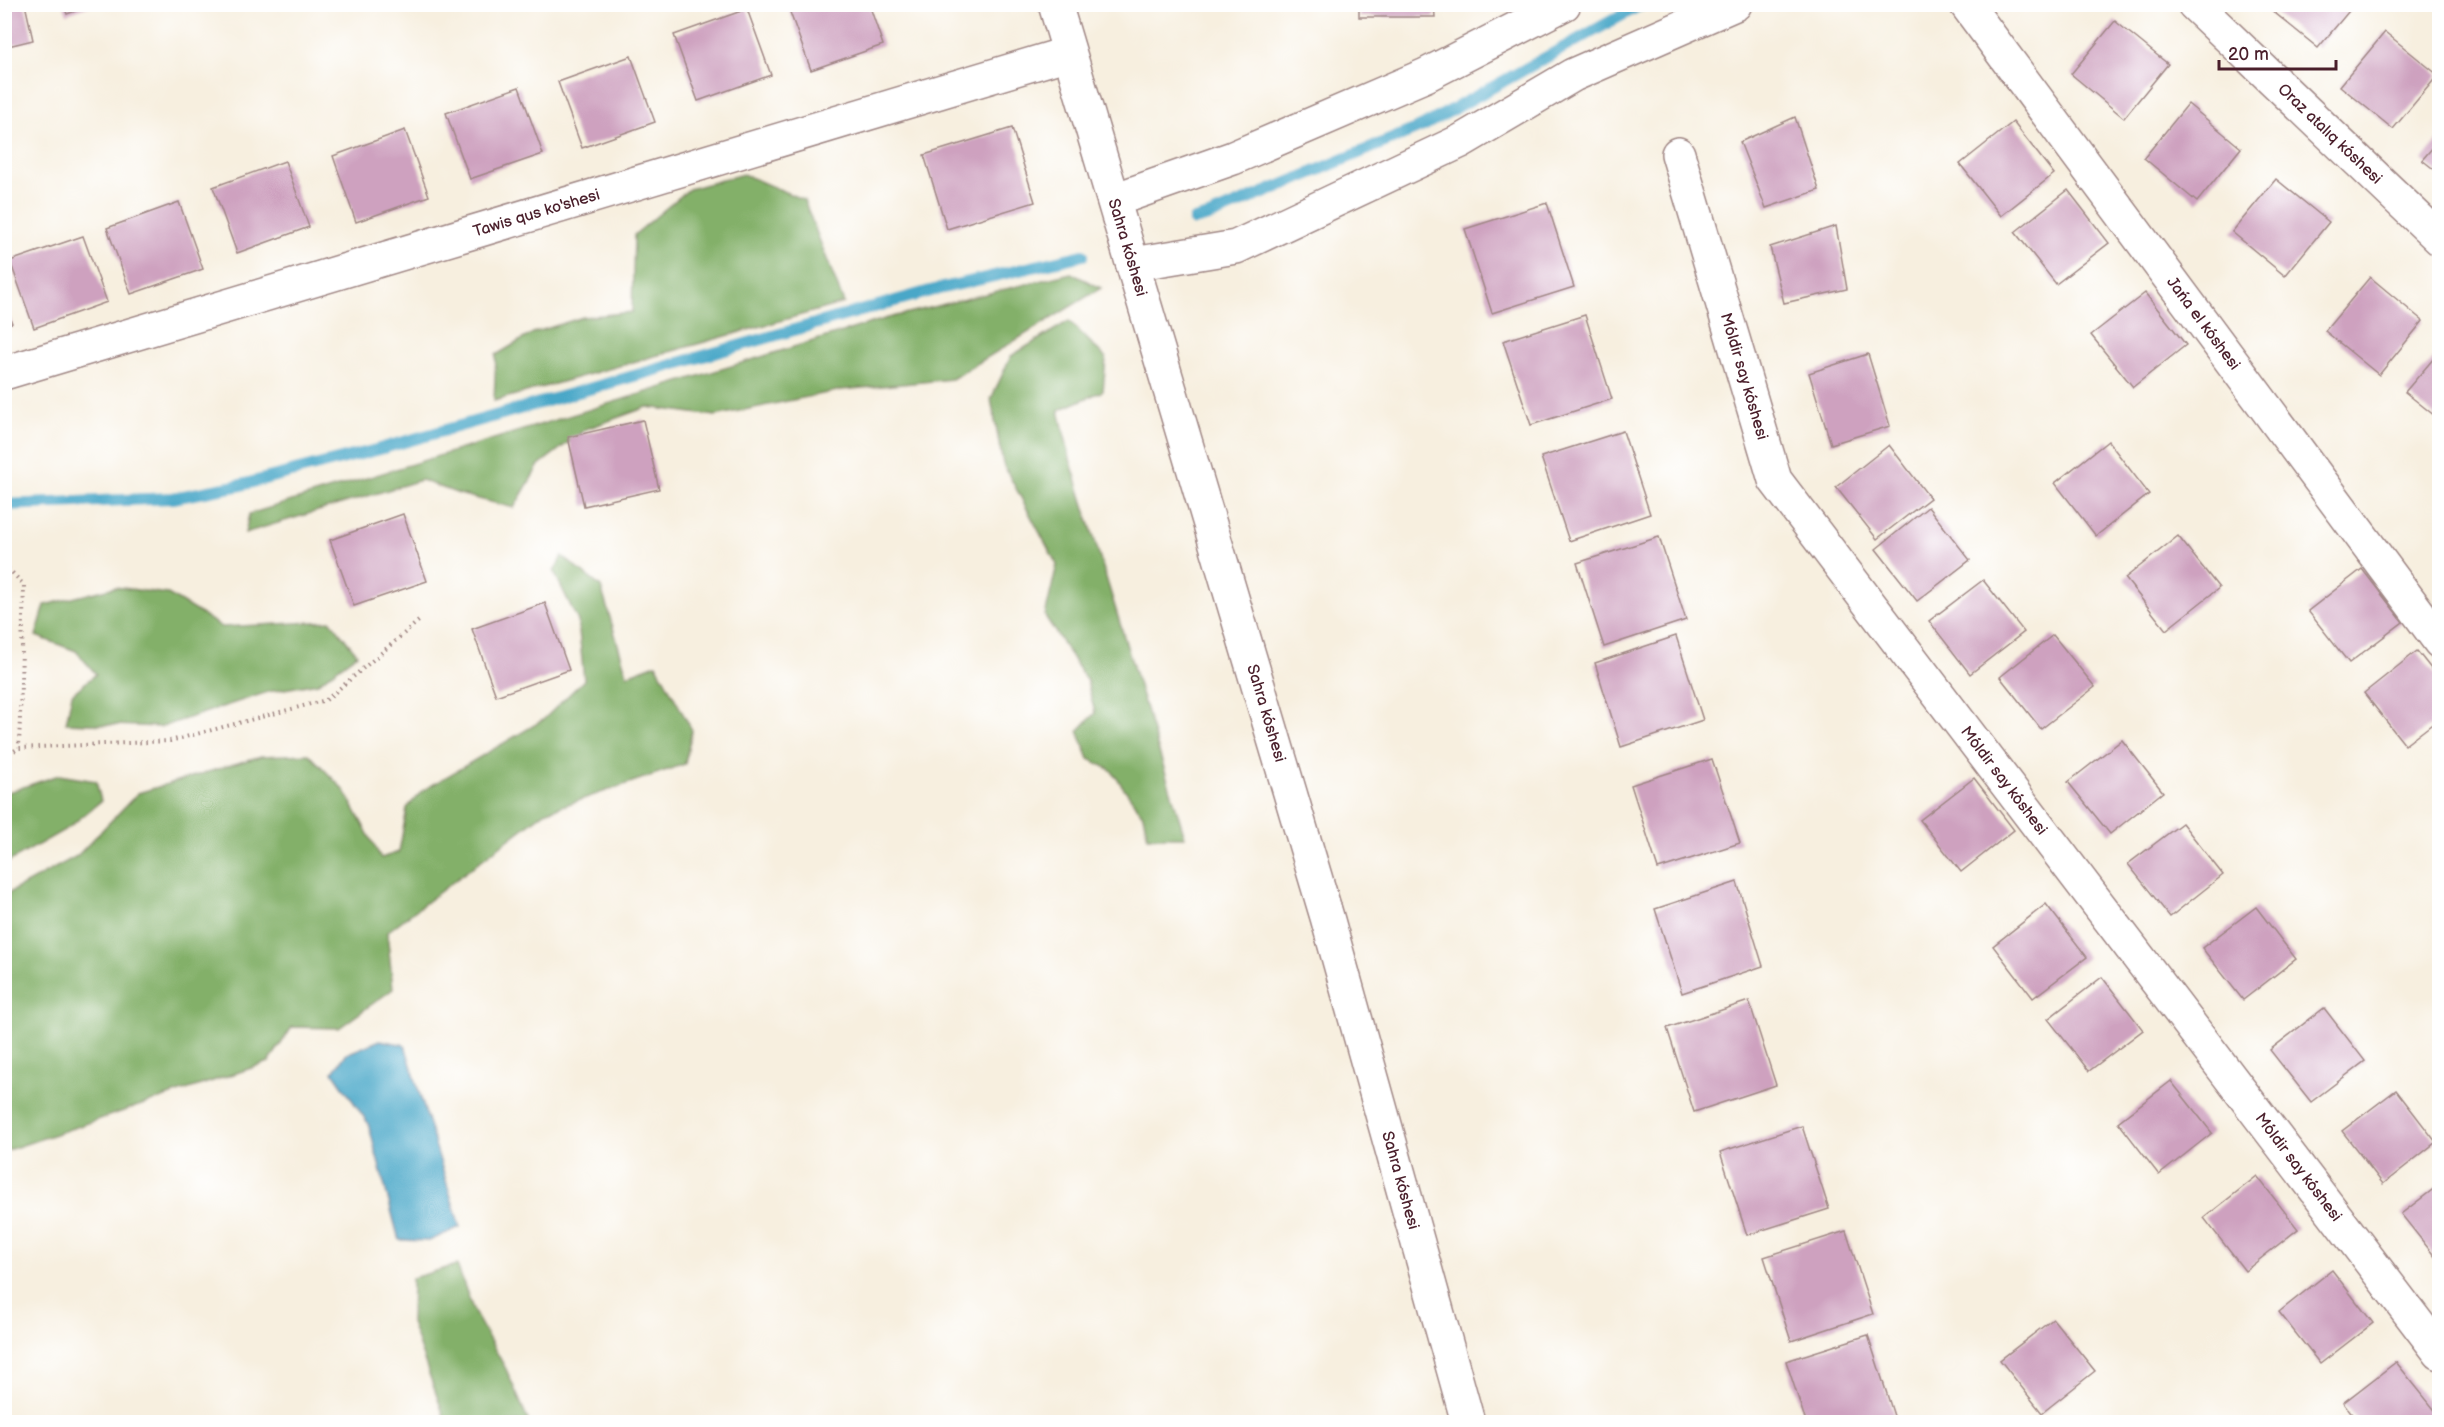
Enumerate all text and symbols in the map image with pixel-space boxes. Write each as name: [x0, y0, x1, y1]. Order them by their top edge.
scale bar: [2219, 33, 2336, 71]
text: 20 m: [2228, 44, 2269, 65]
street label: Oraz atalıq kóshesi: [2274, 80, 2386, 188]
street label: Tawis qus ko'shesi: [471, 185, 602, 241]
street label: Sahra kóshesi: [1104, 196, 1151, 299]
street label: Jańa el kóshesi: [2163, 273, 2244, 374]
street label: Móldir say kóshesi: [1716, 311, 1772, 442]
street label: Sahra kóshesi: [1243, 662, 1290, 764]
street label: Móldir say kóshesi: [1957, 722, 2051, 839]
street label: Móldir say kóshesi: [2251, 1109, 2346, 1225]
street label: Sahra kóshesi: [1378, 1129, 1423, 1232]

